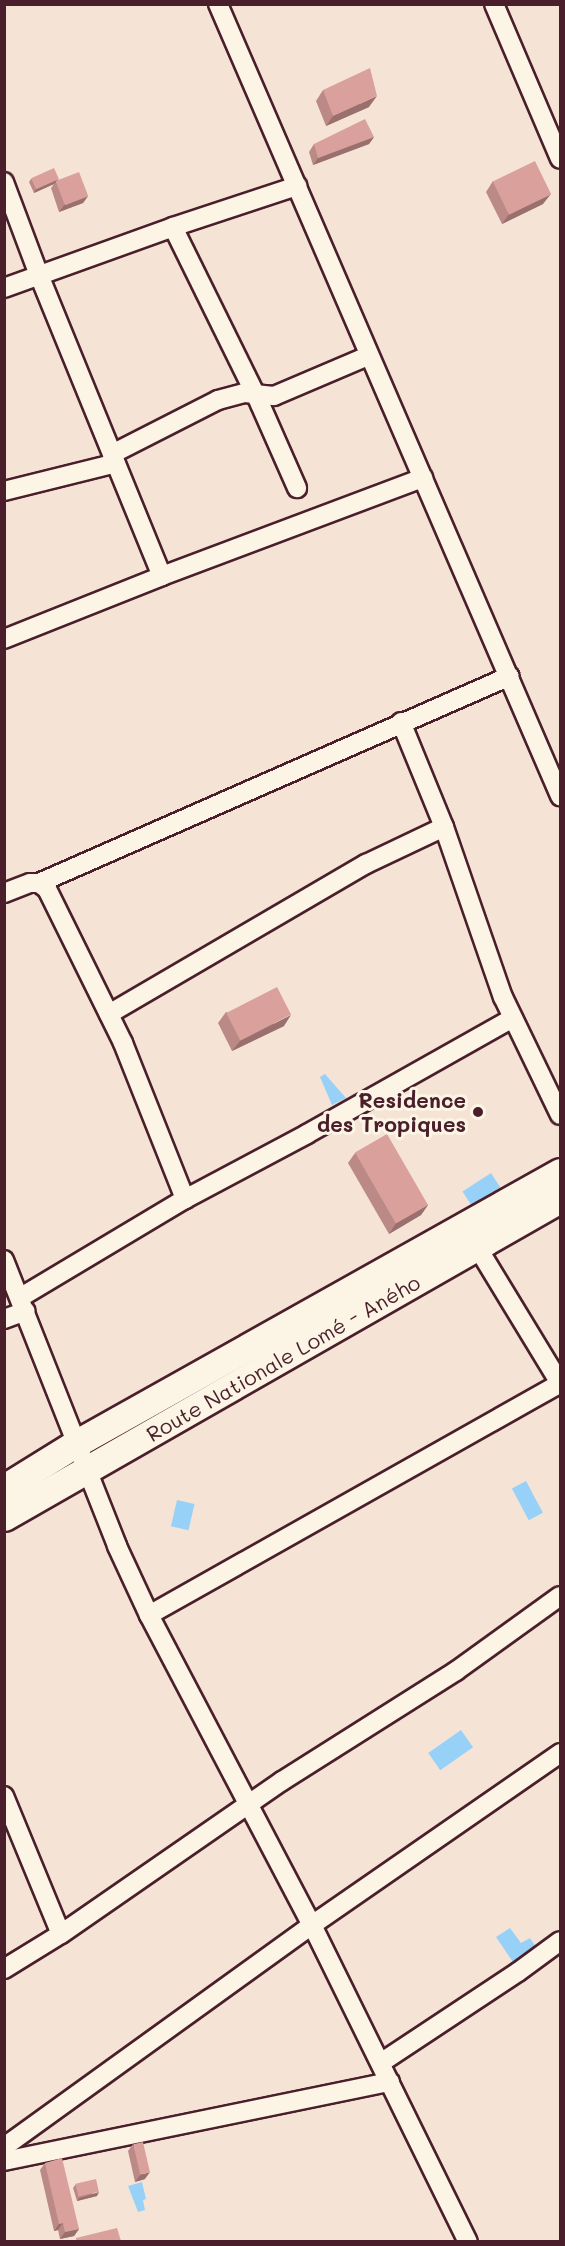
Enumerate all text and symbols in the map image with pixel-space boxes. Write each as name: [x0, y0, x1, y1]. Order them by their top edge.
place label: Residence des Tropiques: [317, 1087, 466, 1137]
marker: Residence des Tropiques: [471, 1105, 485, 1119]
street label: Route Nationale Lomé - Aného: [142, 1269, 424, 1447]

